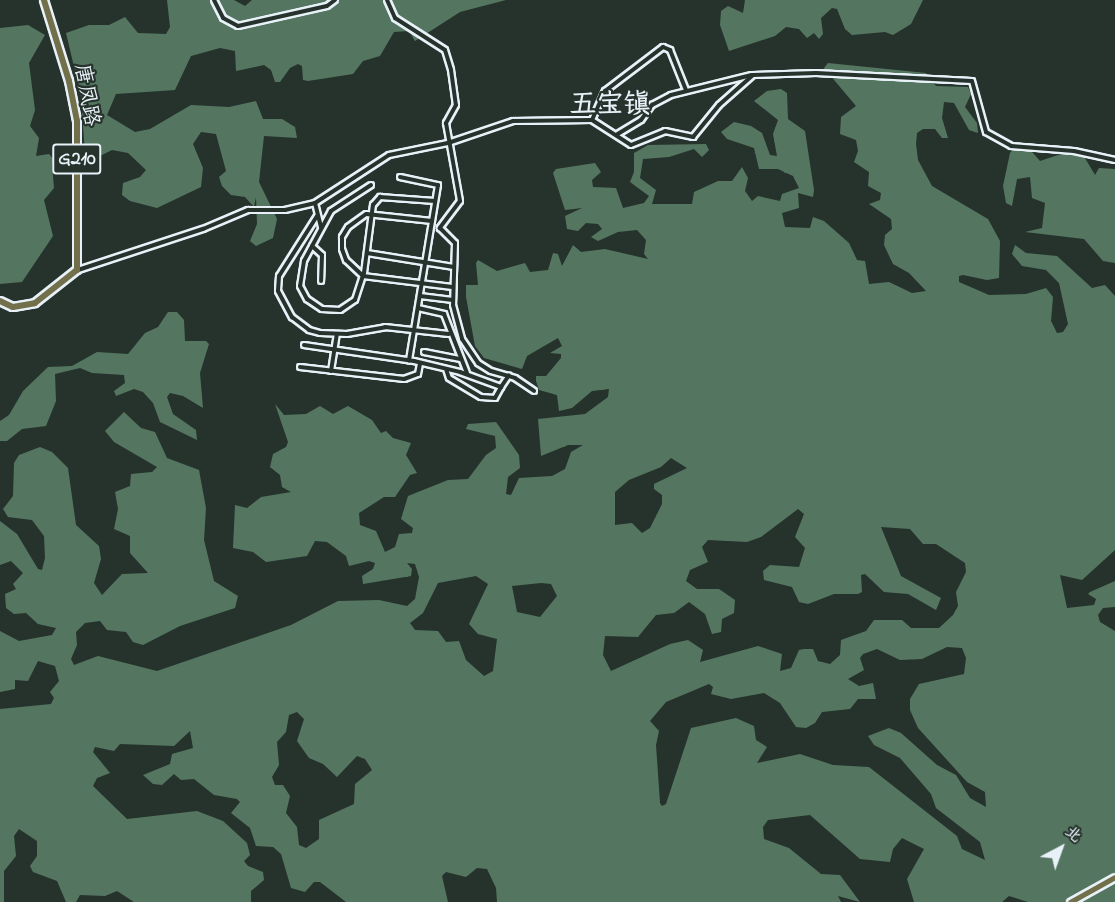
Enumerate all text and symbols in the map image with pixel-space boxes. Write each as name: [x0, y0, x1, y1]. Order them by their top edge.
street label: 唐凤路: [68, 62, 104, 128]
district label: 五宝镇: [570, 90, 650, 122]
road number: G210: [52, 142, 103, 176]
north arrow: [1031, 818, 1091, 878]
text: 北: [1059, 820, 1087, 849]

